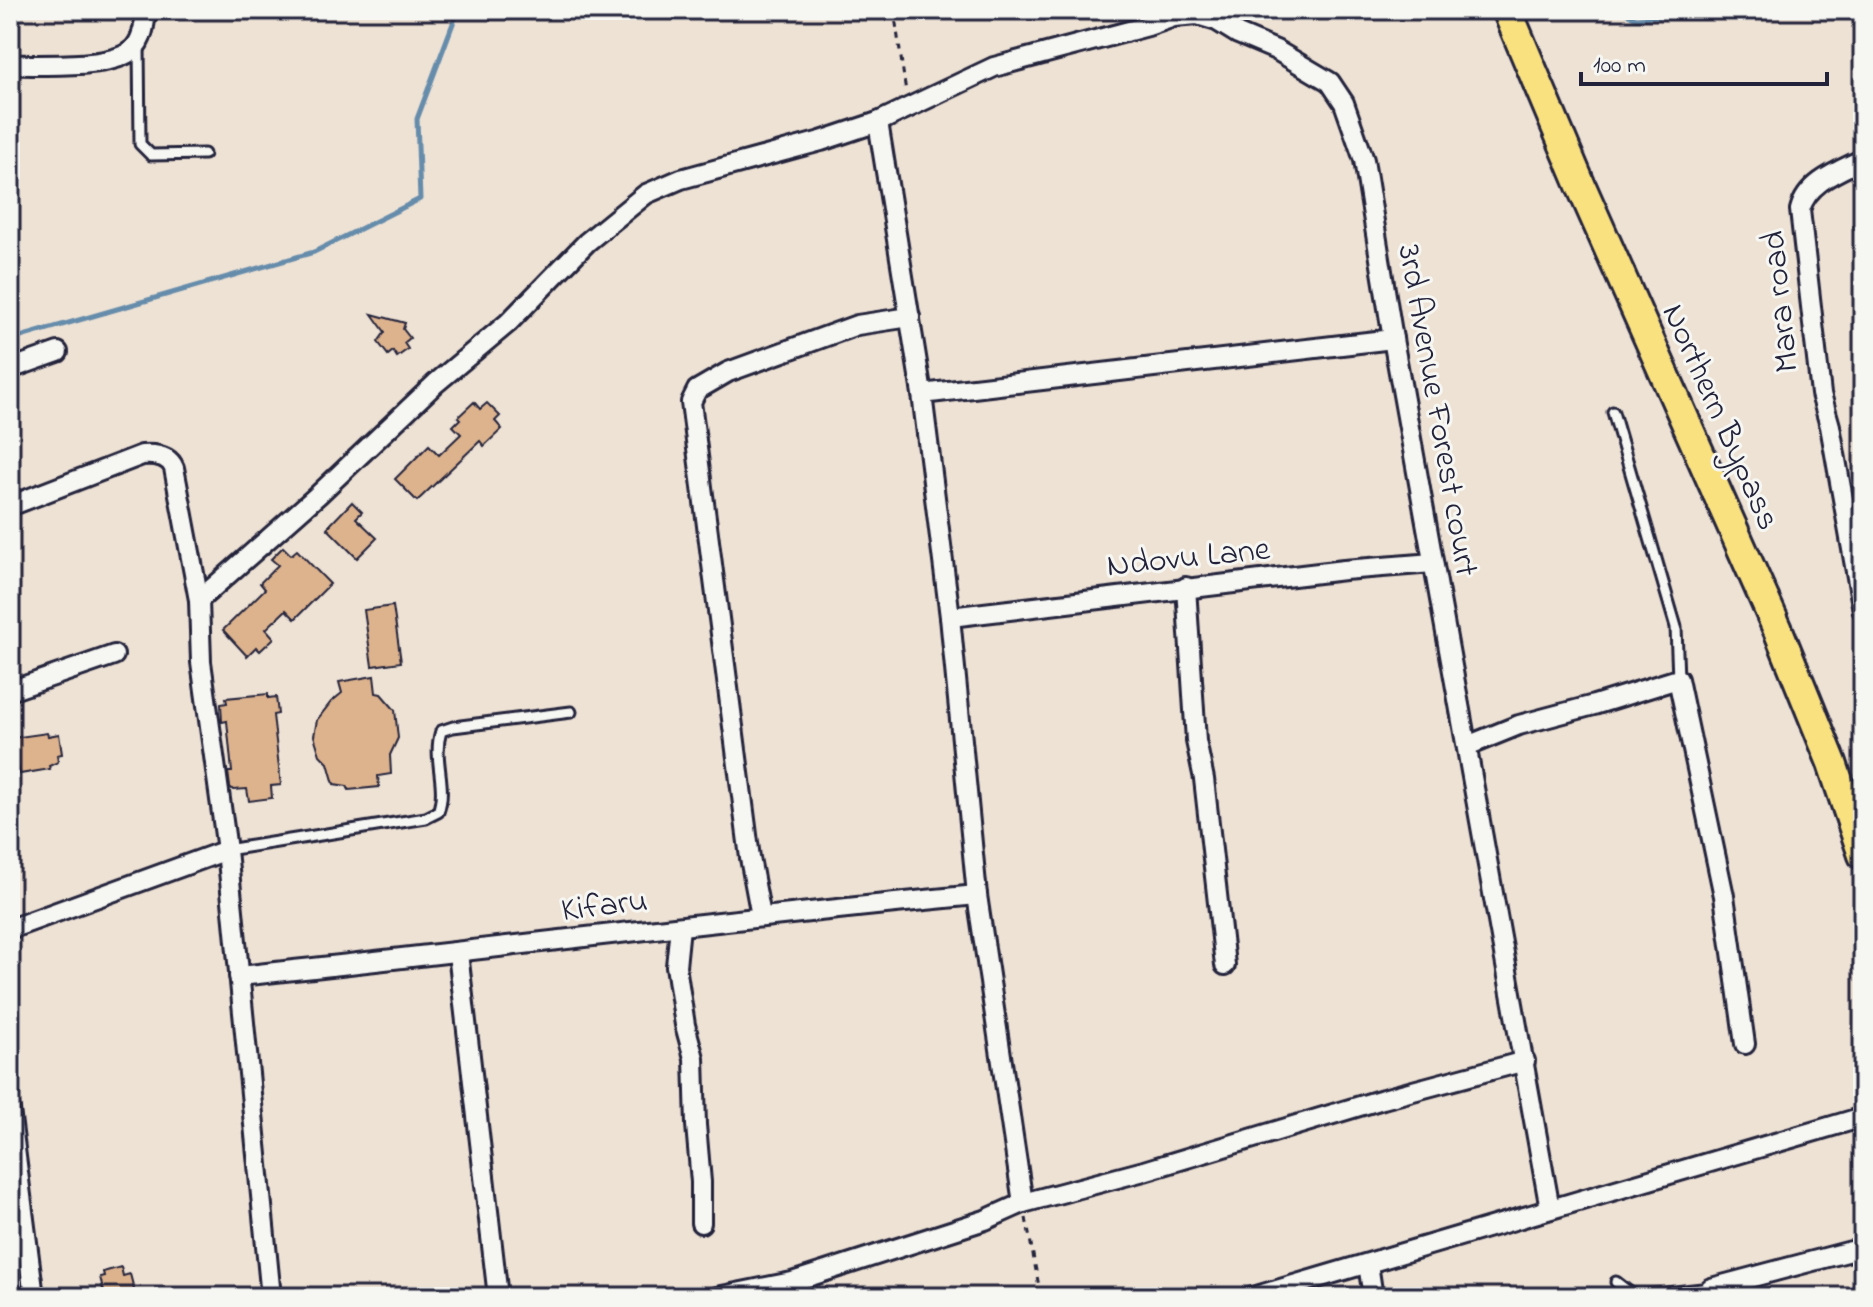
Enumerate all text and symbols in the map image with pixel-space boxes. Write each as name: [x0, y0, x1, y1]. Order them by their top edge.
scale bar: [1581, 36, 1827, 86]
text: 100 m: [1593, 49, 1646, 84]
street label: Mara road: [1750, 228, 1814, 375]
street label: 3rd Avenue Forest court: [1382, 241, 1490, 581]
street label: Northern Bypass: [1647, 296, 1792, 539]
street label: Ndovu Lane: [1104, 525, 1273, 592]
street label: Kifaru: [558, 877, 651, 937]

